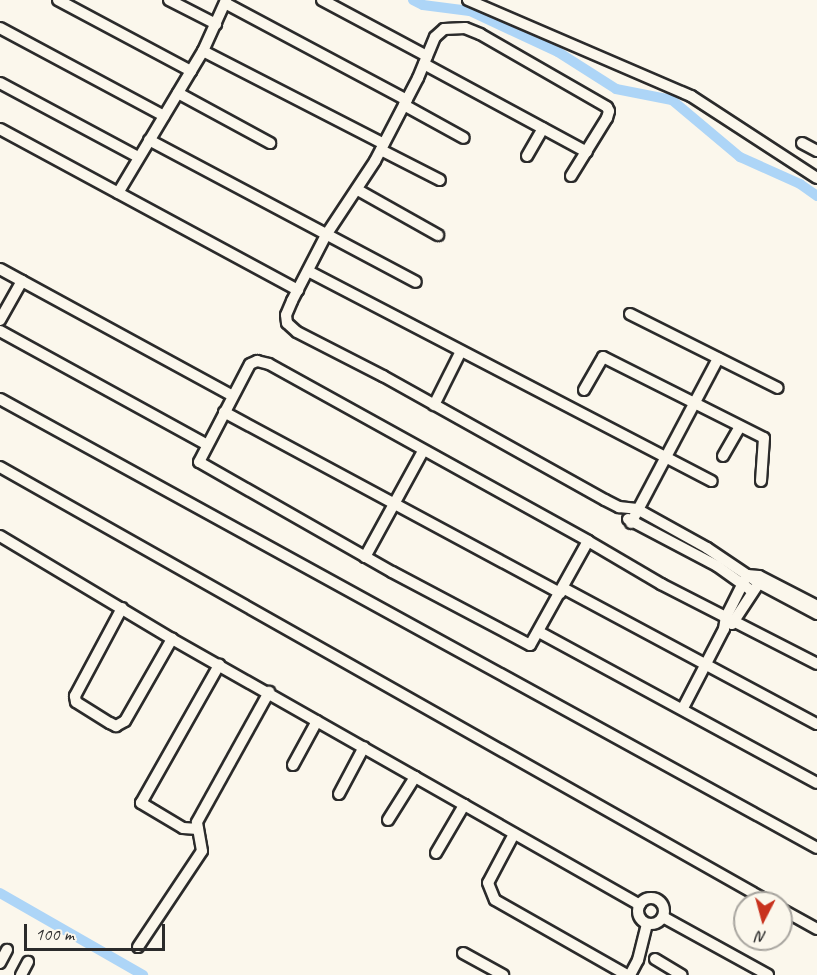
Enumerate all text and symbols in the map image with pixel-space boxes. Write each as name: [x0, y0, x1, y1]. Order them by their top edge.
north arrow: [733, 891, 793, 951]
scale bar: [27, 912, 168, 950]
text: 100 m: [35, 923, 74, 945]
text: N: [755, 926, 767, 947]

